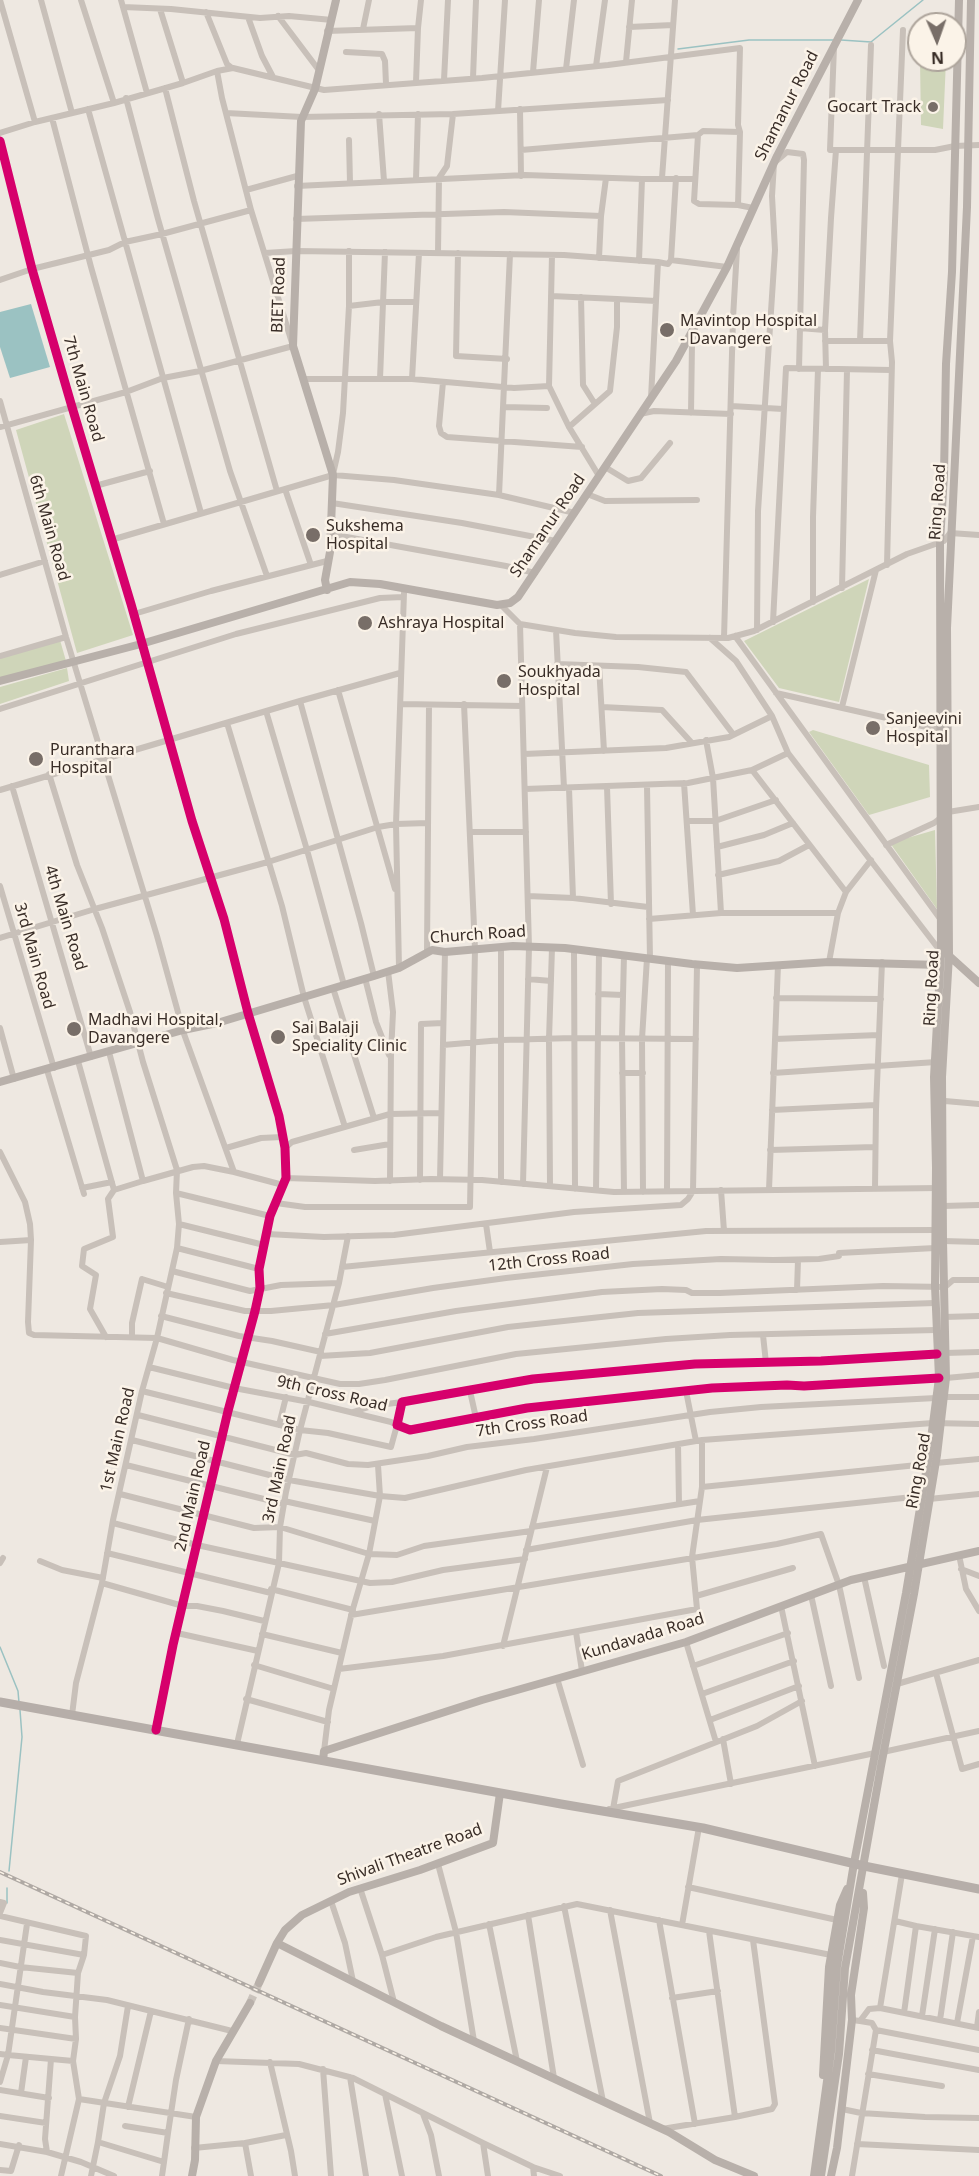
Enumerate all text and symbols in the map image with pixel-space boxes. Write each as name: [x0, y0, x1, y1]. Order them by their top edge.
north arrow: [907, 12, 967, 72]
text: N: [931, 47, 944, 69]
street label: Shamanur Road: [751, 48, 823, 164]
place label: Gocart Track: [827, 97, 921, 117]
marker: Gocart Track: [926, 100, 940, 114]
street label: BIET Road: [268, 257, 290, 333]
place label: Mavintop Hospital - Davangere: [680, 311, 817, 349]
marker: Mavintop Hospital - Davangere: [658, 321, 676, 339]
street label: 7th Main Road: [59, 334, 107, 444]
street label: Ring Road: [926, 463, 950, 541]
street label: Shamanur Road: [506, 471, 590, 581]
street label: 6th Main Road: [25, 473, 73, 583]
place label: Sukshema Hospital: [326, 516, 404, 554]
marker: Sukshema Hospital: [304, 526, 322, 544]
place label: Ashraya Hospital: [378, 613, 504, 633]
marker: Ashraya Hospital: [356, 614, 374, 632]
place label: Soukhyada Hospital: [518, 662, 601, 700]
marker: Soukhyada Hospital: [495, 672, 513, 690]
place label: Sanjeevini Hospital: [886, 709, 962, 747]
marker: Sanjeevini Hospital: [864, 719, 882, 737]
place label: Puranthara Hospital: [50, 740, 135, 778]
marker: Puranthara Hospital: [27, 750, 45, 768]
street label: 4th Main Road: [40, 863, 90, 973]
street label: 3rd Main Road: [10, 901, 58, 1011]
street label: Church Road: [429, 922, 527, 948]
street label: Ring Road: [920, 949, 944, 1027]
place label: Madhavi Hospital, Davangere: [88, 1010, 223, 1048]
place label: Sai Balaji Speciality Clinic: [292, 1018, 407, 1056]
marker: Madhavi Hospital, Davangere: [65, 1020, 83, 1038]
marker: Sai Balaji Speciality Clinic: [269, 1028, 287, 1046]
street label: 12th Cross Road: [487, 1244, 611, 1276]
street label: 9th Cross Road: [275, 1372, 389, 1416]
street label: 1st Main Road: [97, 1386, 139, 1494]
street label: 7th Cross Road: [475, 1407, 589, 1441]
street label: 3rd Main Road: [259, 1413, 301, 1525]
street label: Ring Road: [903, 1432, 935, 1510]
street label: 2nd Main Road: [171, 1439, 215, 1553]
street label: Kundavada Road: [579, 1609, 707, 1665]
street label: Shivali Theatre Road: [335, 1820, 485, 1890]

